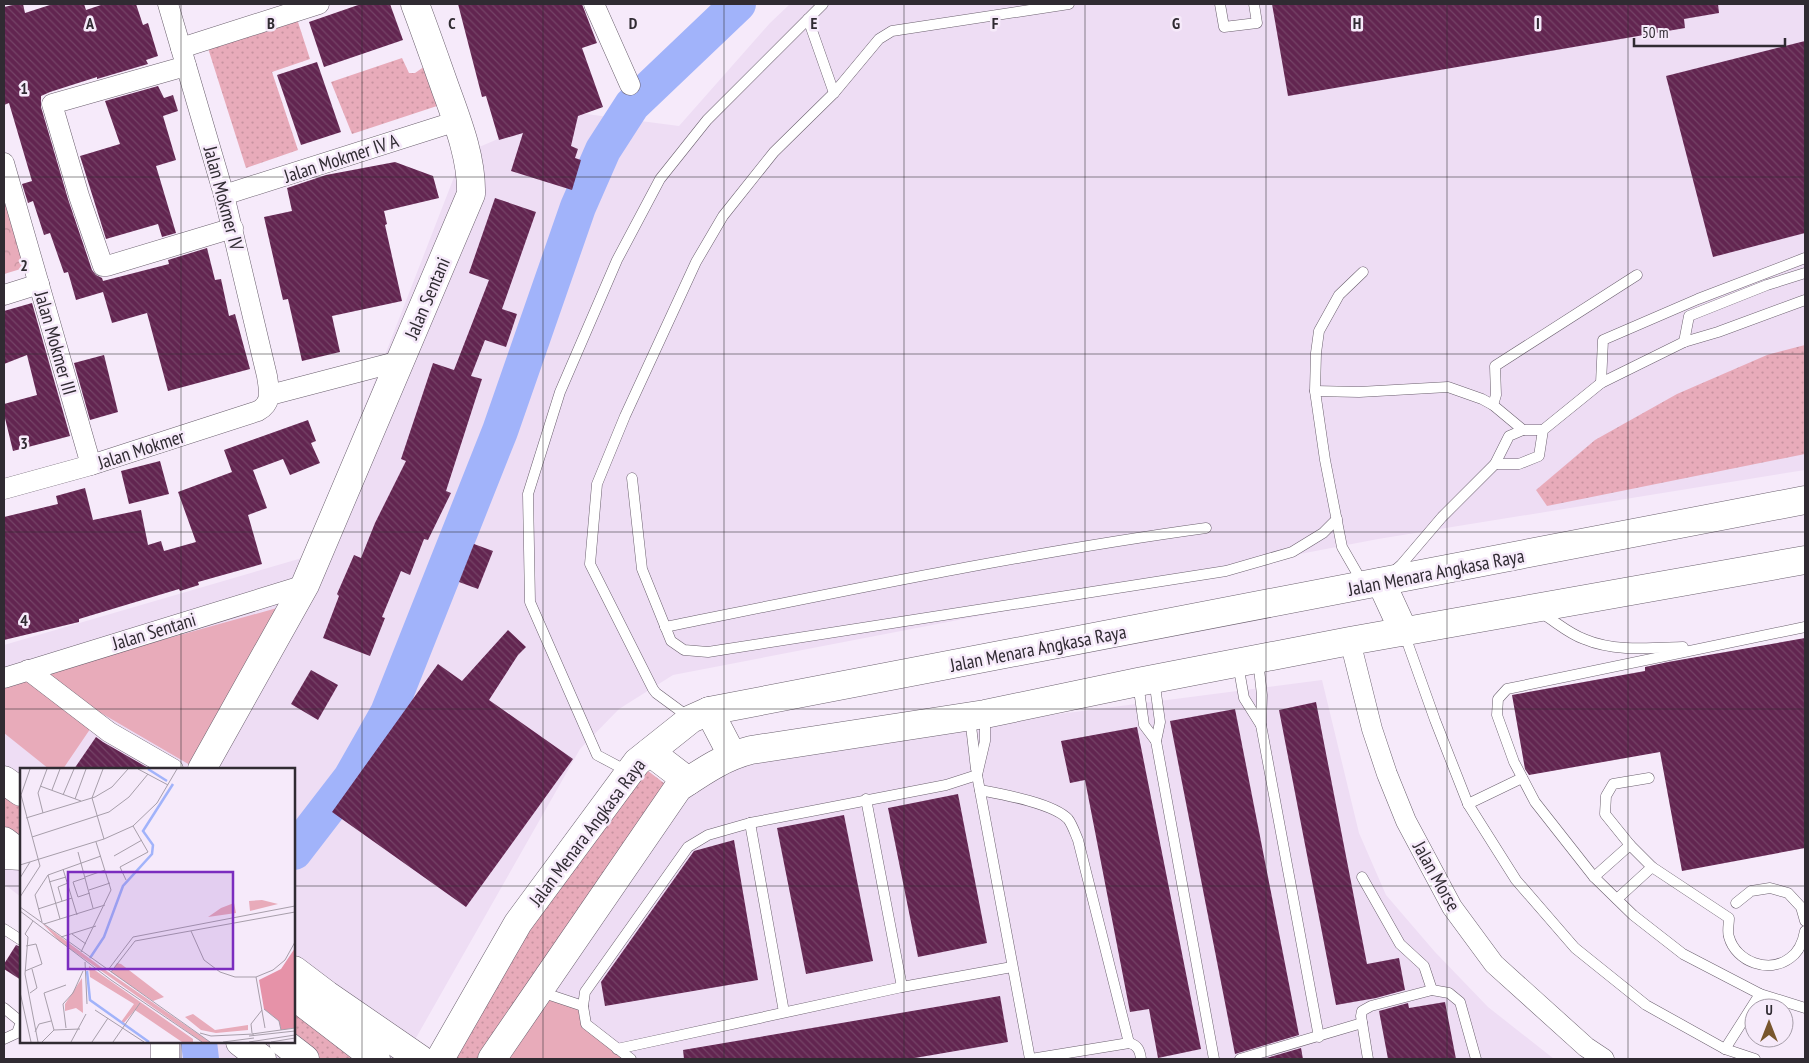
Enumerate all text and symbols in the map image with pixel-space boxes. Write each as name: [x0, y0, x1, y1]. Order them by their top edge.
text: A: [85, 13, 95, 33]
text: B: [267, 13, 275, 33]
text: C: [448, 13, 456, 33]
text: D: [629, 13, 638, 33]
text: E: [811, 13, 818, 33]
text: F: [992, 13, 999, 33]
text: G: [1172, 13, 1180, 33]
text: H: [1353, 13, 1361, 33]
text: I: [1536, 13, 1540, 33]
scale bar: [1634, 15, 1785, 47]
text: 50 m: [1642, 23, 1668, 42]
text: 1: [20, 78, 28, 98]
street label: Jalan Mokmer IV A: [280, 128, 401, 188]
street label: Jalan Mokmer IV: [198, 142, 249, 253]
street label: Jalan Sentani: [399, 254, 455, 343]
text: 2: [20, 255, 28, 275]
street label: Jalan Mokmer III: [29, 287, 82, 398]
street label: Jalan Mokmer: [94, 423, 188, 475]
text: 3: [20, 433, 28, 453]
street label: Jalan Menara Angkasa Raya: [1345, 543, 1526, 601]
street label: Jalan Sentani: [108, 607, 199, 655]
text: 4: [20, 610, 28, 630]
street label: Jalan Menara Angkasa Raya: [947, 619, 1128, 677]
street label: Jalan Menara Angkasa Raya: [523, 753, 650, 911]
inset map: [20, 768, 295, 1043]
street label: Jalan Morse: [1408, 836, 1466, 915]
north arrow: [1744, 998, 1794, 1048]
text: U: [1765, 1001, 1773, 1019]

